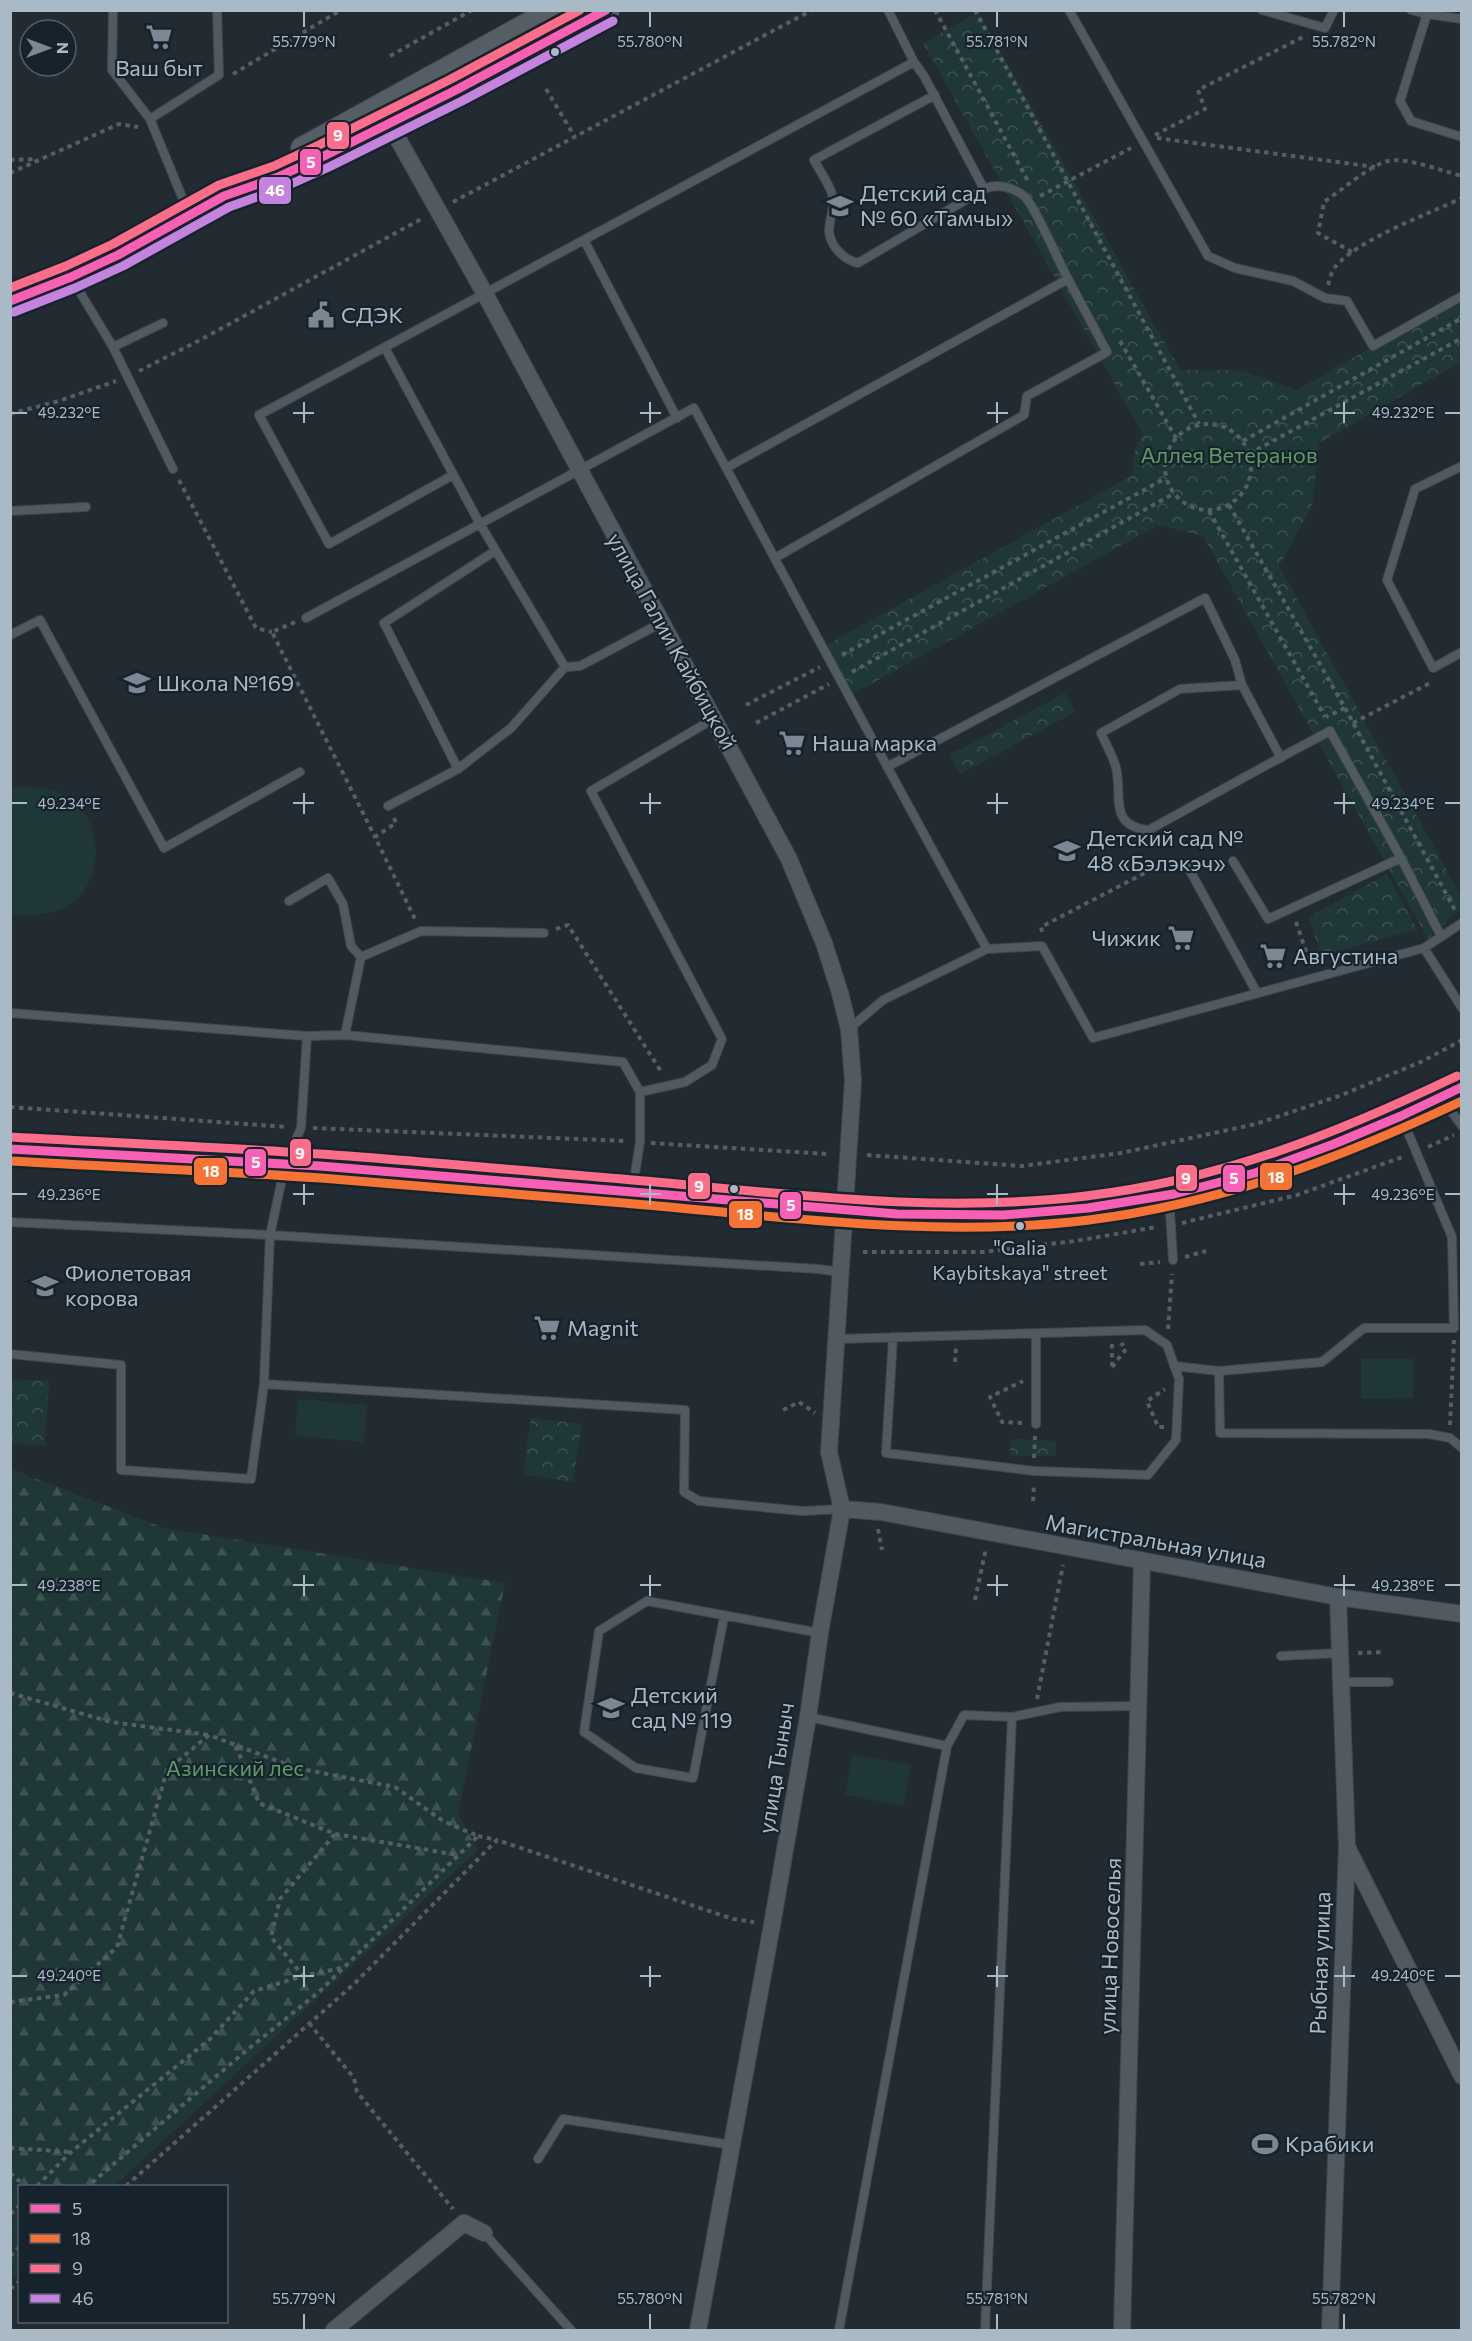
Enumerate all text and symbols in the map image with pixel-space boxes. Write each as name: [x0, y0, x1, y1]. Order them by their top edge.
north arrow: [18, 18, 78, 78]
supermarket icon: Ваш быт: [144, 22, 174, 52]
text: 55.779°N: [272, 32, 336, 50]
text: 55.780°N: [617, 32, 683, 50]
text: 55.781°N: [966, 32, 1028, 50]
text: 55.782°N: [1312, 32, 1376, 50]
text: N: [54, 42, 73, 54]
unlabelled marker: [549, 46, 561, 58]
place label: Ваш быт: [115, 54, 203, 81]
line badge: 9: [326, 121, 350, 150]
text: 9: [333, 125, 343, 144]
line badge: 5: [299, 148, 322, 176]
text: 5: [306, 152, 316, 171]
line badge: 46: [258, 176, 292, 205]
place label: Детский сад № 60 «Тамчы»: [860, 179, 1013, 231]
text: 46: [265, 180, 285, 199]
school or university icon: Детский сад № 60 «Тамчы»: [825, 191, 855, 221]
public building icon: СДЭК: [306, 300, 336, 330]
place label: СДЭК: [341, 301, 403, 328]
text: 49.232°E: [38, 403, 100, 421]
text: 49.232°E: [1372, 403, 1434, 421]
park label: Аллея Ветеранов: [1140, 441, 1318, 468]
street label: улица Галии Кайбицкой: [602, 528, 743, 754]
school or university icon: Школа №169: [122, 668, 152, 698]
place label: Школа №169: [157, 669, 294, 696]
supermarket icon: Наша марка: [777, 728, 807, 758]
place label: Наша марка: [812, 729, 937, 756]
text: 49.234°E: [37, 794, 101, 812]
text: 49.234°E: [1371, 794, 1435, 812]
place label: Детский сад № 48 «Бэлэкэч»: [1087, 824, 1243, 876]
school or university icon: Детский сад № 48 «Бэлэкэч»: [1052, 836, 1082, 866]
supermarket icon: Чижик: [1166, 923, 1196, 953]
place label: Чижик: [1092, 924, 1161, 951]
supermarket icon: Августина: [1258, 941, 1288, 971]
place label: Августина: [1293, 942, 1398, 969]
line badge: 9: [289, 1138, 312, 1167]
text: 9: [295, 1143, 305, 1162]
line badge: 5: [244, 1148, 267, 1177]
text: 5: [251, 1152, 261, 1171]
line badge: 18: [193, 1157, 228, 1186]
text: 18: [202, 1161, 220, 1180]
line badge: 18: [1259, 1162, 1293, 1191]
line badge: 9: [1175, 1164, 1198, 1192]
line badge: 5: [1222, 1164, 1246, 1193]
text: 18: [1267, 1167, 1285, 1186]
text: 9: [1181, 1168, 1191, 1187]
text: 5: [1229, 1168, 1239, 1187]
line badge: 9: [687, 1172, 711, 1200]
text: 9: [694, 1176, 704, 1195]
unlabelled marker: [728, 1183, 740, 1195]
text: 49.236°E: [37, 1185, 101, 1203]
text: 49.236°E: [1371, 1185, 1435, 1203]
line badge: 5: [779, 1191, 802, 1220]
text: 5: [786, 1195, 796, 1214]
line badge: 18: [728, 1200, 763, 1229]
text: 18: [736, 1204, 754, 1223]
marker: "Galia Kaybitskaya" street: [1014, 1220, 1026, 1232]
place label: "Galia Kaybitskaya" street: [932, 1235, 1108, 1284]
place label: Фиолетовая корова: [65, 1259, 192, 1311]
school or university icon: Фиолетовая корова: [30, 1271, 60, 1301]
supermarket icon: Magnit: [532, 1313, 562, 1343]
place label: Magnit: [567, 1314, 639, 1341]
street label: Магистральная улица: [1043, 1508, 1269, 1573]
text: 49.238°E: [37, 1576, 101, 1594]
text: 49.238°E: [1371, 1576, 1435, 1594]
place label: Детский сад № 119: [631, 1681, 733, 1733]
school or university icon: Детский сад № 119: [596, 1693, 626, 1723]
street label: улица Тыныч: [752, 1700, 799, 1836]
park label: Азинский лес: [166, 1754, 304, 1781]
street label: улица Новоселья: [1093, 1857, 1126, 2035]
street label: Рыбная улица: [1304, 1891, 1335, 2035]
text: 49.240°E: [37, 1966, 101, 1984]
text: 49.240°E: [1371, 1966, 1435, 1984]
sports icon: Крабики: [1250, 2129, 1280, 2159]
place label: Крабики: [1285, 2130, 1374, 2157]
legend: [18, 2185, 228, 2323]
text: 5: [72, 2197, 82, 2219]
text: 18: [72, 2227, 91, 2249]
text: 9: [72, 2257, 83, 2279]
text: 46: [72, 2287, 94, 2309]
text: 55.779°N: [272, 2289, 336, 2307]
text: 55.780°N: [617, 2289, 683, 2307]
text: 55.781°N: [966, 2289, 1028, 2307]
text: 55.782°N: [1312, 2289, 1376, 2307]

